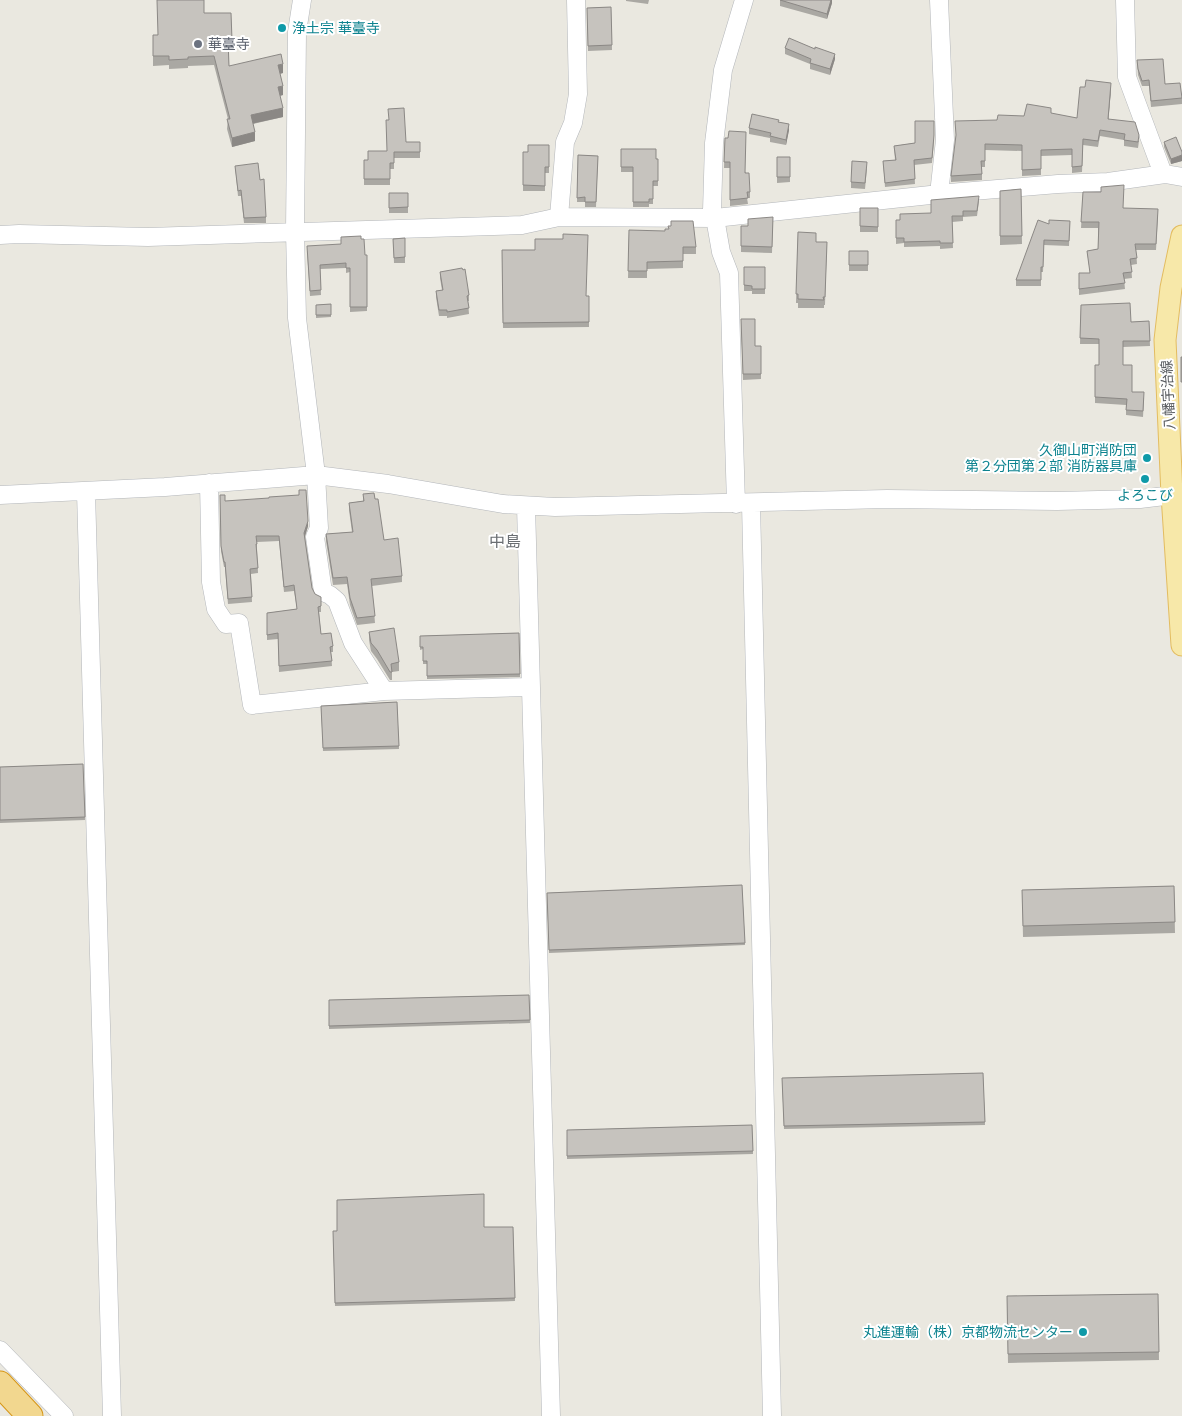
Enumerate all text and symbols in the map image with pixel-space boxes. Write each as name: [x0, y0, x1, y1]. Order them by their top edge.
place label: 浄土宗 華臺寺: [292, 20, 380, 36]
marker: 浄土宗 華臺寺: [276, 22, 288, 34]
place label: 華臺寺: [208, 36, 250, 52]
marker: 華臺寺: [192, 38, 204, 50]
street label: 八幡宇治線: [1158, 360, 1178, 430]
place label: 久御山町消防団 第２分団第２部 消防器具庫: [965, 442, 1137, 474]
marker: 久御山町消防団 第２分団第２部 消防器具庫: [1141, 452, 1153, 464]
marker: よろこび: [1139, 473, 1151, 485]
place label: よろこび: [1117, 487, 1173, 503]
district label: 中島: [489, 533, 521, 550]
place label: 丸進運輸（株）京都物流センター: [863, 1324, 1073, 1340]
marker: 丸進運輸（株）京都物流センター: [1077, 1326, 1089, 1338]

